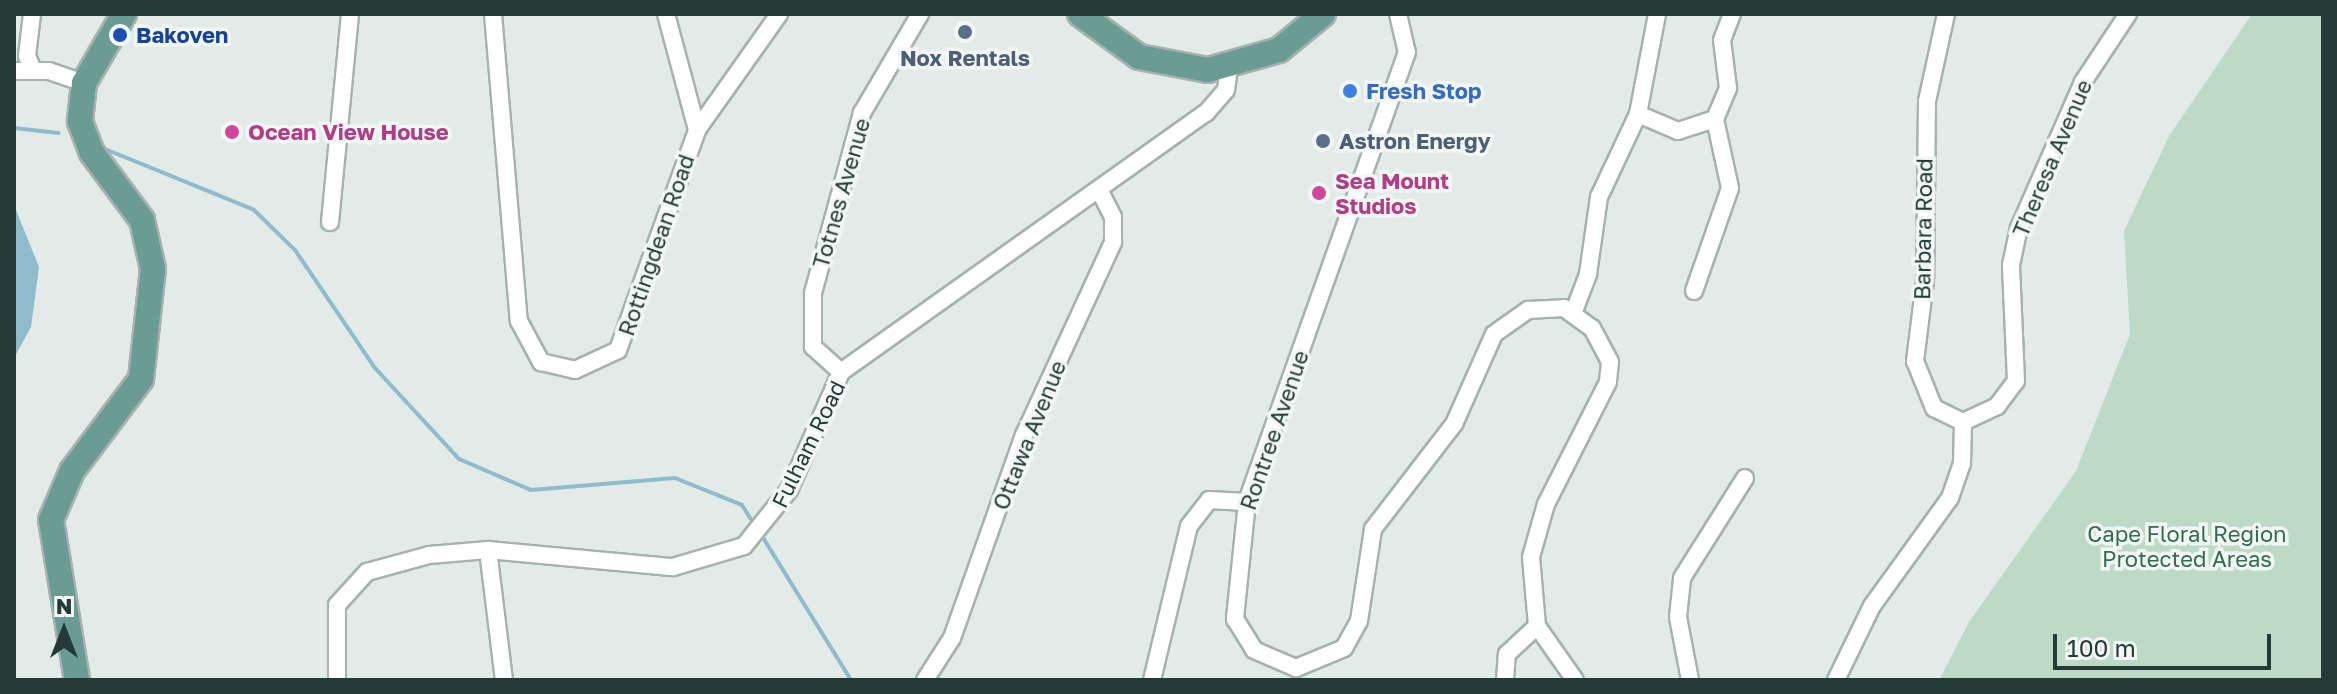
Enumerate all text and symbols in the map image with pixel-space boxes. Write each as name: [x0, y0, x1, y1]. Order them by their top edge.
place label: Bakoven: [136, 22, 228, 48]
marker: Nox Rentals: [956, 23, 974, 41]
marker: Bakoven: [111, 26, 129, 44]
place label: Nox Rentals: [900, 45, 1030, 71]
street label: Theresa Avenue: [2007, 75, 2097, 241]
place label: Fresh Stop: [1366, 78, 1481, 104]
marker: Fresh Stop: [1341, 82, 1359, 100]
street label: Totnes Avenue: [807, 115, 875, 271]
place label: Ocean View House: [248, 119, 449, 145]
marker: Ocean View House: [223, 123, 241, 141]
place label: Astron Energy: [1339, 128, 1491, 154]
marker: Astron Energy: [1314, 132, 1332, 150]
street label: Rottingdean Road: [613, 151, 699, 339]
street label: Barbara Road: [1909, 158, 1937, 300]
place label: Sea Mount Studios: [1335, 167, 1449, 218]
marker: Sea Mount Studios: [1310, 184, 1328, 202]
street label: Rontree Avenue: [1234, 347, 1314, 513]
street label: Ottawa Avenue: [987, 356, 1071, 514]
street label: Fulham Road: [766, 376, 850, 512]
park label: Cape Floral Region Protected Areas: [2087, 520, 2287, 572]
north arrow: [24, 590, 104, 670]
text: N: [56, 592, 72, 619]
scale bar: [2057, 618, 2275, 668]
text: 100 m: [2067, 633, 2136, 662]

